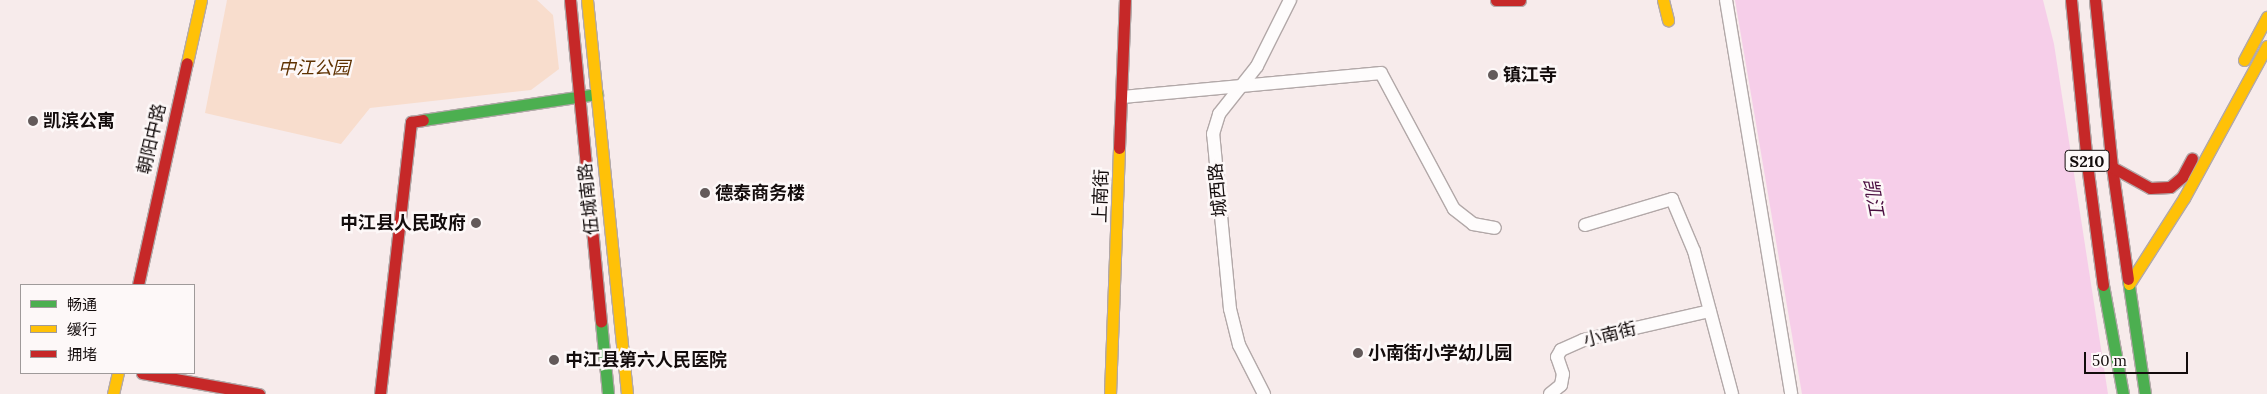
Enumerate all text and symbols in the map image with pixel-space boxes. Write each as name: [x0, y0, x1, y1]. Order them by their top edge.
park label: 中江公园: [278, 57, 350, 79]
place label: 镇江寺: [1503, 64, 1557, 86]
marker: 镇江寺: [1487, 69, 1499, 81]
street label: 朝阳中路: [133, 101, 171, 177]
place label: 凯滨公寓: [43, 110, 115, 132]
marker: 凯滨公寓: [27, 115, 39, 127]
road number: S210: [2064, 148, 2110, 175]
street label: 伍城南路: [574, 162, 604, 236]
street label: 城西路: [1205, 162, 1231, 218]
street label: 上南街: [1089, 169, 1113, 223]
water label: 凯江: [1858, 176, 1888, 218]
place label: 德泰商务楼: [715, 182, 805, 204]
marker: 德泰商务楼: [699, 187, 711, 199]
place label: 中江县人民政府: [340, 212, 466, 234]
marker: 中江县人民政府: [470, 217, 482, 229]
legend: [20, 284, 195, 374]
text: 畅通: [67, 295, 97, 314]
street label: 小南街: [1581, 318, 1639, 352]
text: 缓行: [67, 320, 97, 339]
place label: 小南街小学幼儿园: [1368, 342, 1512, 364]
scale bar: [2087, 342, 2191, 374]
text: 拥堵: [67, 345, 97, 364]
marker: 小南街小学幼儿园: [1352, 347, 1364, 359]
place label: 中江县第六人民医院: [565, 349, 727, 371]
text: 50 m: [2092, 351, 2127, 370]
marker: 中江县第六人民医院: [547, 353, 561, 367]

